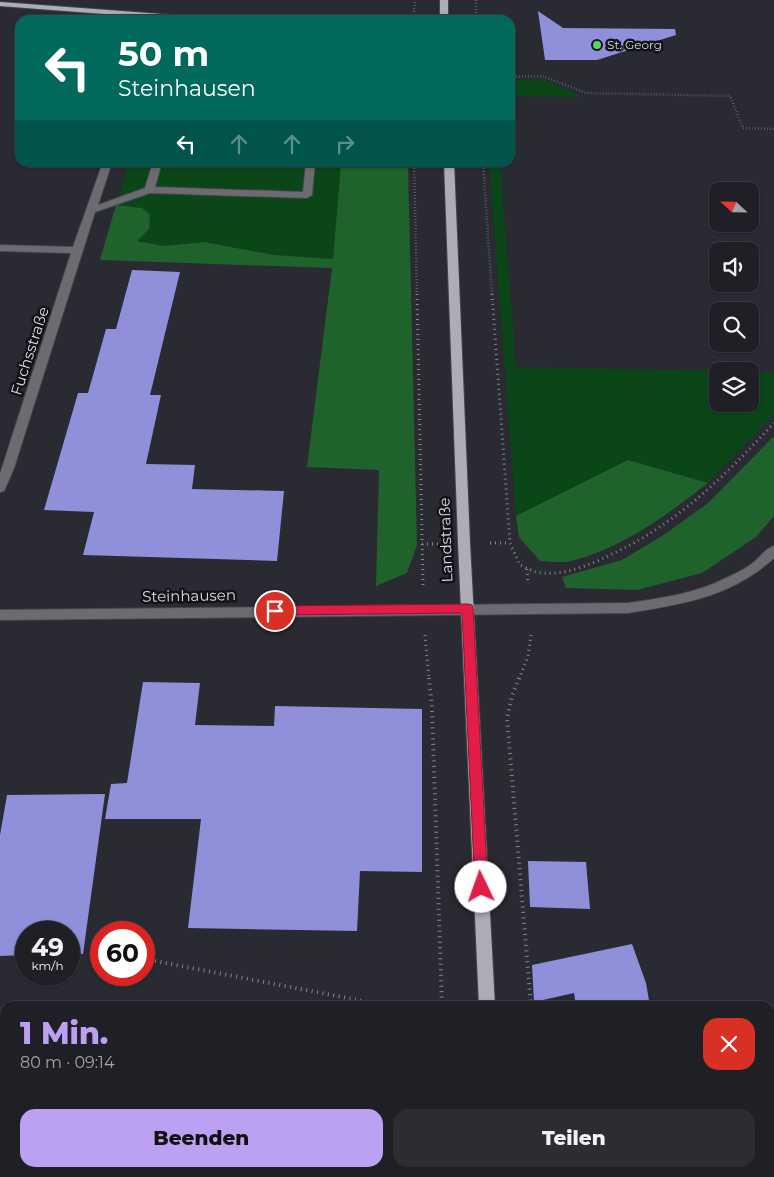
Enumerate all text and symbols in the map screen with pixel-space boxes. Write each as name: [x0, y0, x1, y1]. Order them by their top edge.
text: 50 m: [118, 32, 209, 75]
icon: left: [35, 35, 100, 100]
place label: St. Georg: [607, 37, 662, 52]
marker: St. Georg: [591, 39, 603, 51]
text: Steinhausen: [118, 75, 256, 102]
icon: left: [172, 130, 200, 158]
icon: ahead: [225, 130, 253, 158]
icon: ahead: [278, 130, 306, 158]
icon: right: [331, 130, 359, 158]
north arrow: [709, 182, 759, 232]
map controls: [709, 182, 759, 412]
button: sound: [709, 242, 759, 292]
button: search: [709, 302, 759, 352]
street label: Fuchsstraße: [6, 304, 53, 397]
button: layers: [709, 362, 759, 412]
street label: Landstraße: [435, 497, 456, 583]
street label: Steinhausen: [142, 585, 236, 606]
pin: [254, 590, 296, 632]
icon: arrive: [261, 597, 289, 625]
position arrow: [454, 860, 506, 912]
speed limit sign: 60: [90, 921, 155, 986]
text: 49: [31, 932, 64, 962]
text: km/h: [31, 958, 64, 973]
text: 1 Min.: [20, 1015, 108, 1052]
button: close: [703, 1018, 755, 1070]
text: 80 m · 09:14: [20, 1053, 114, 1072]
button: Beenden: [20, 1109, 383, 1167]
button: Teilen: [393, 1109, 755, 1167]

